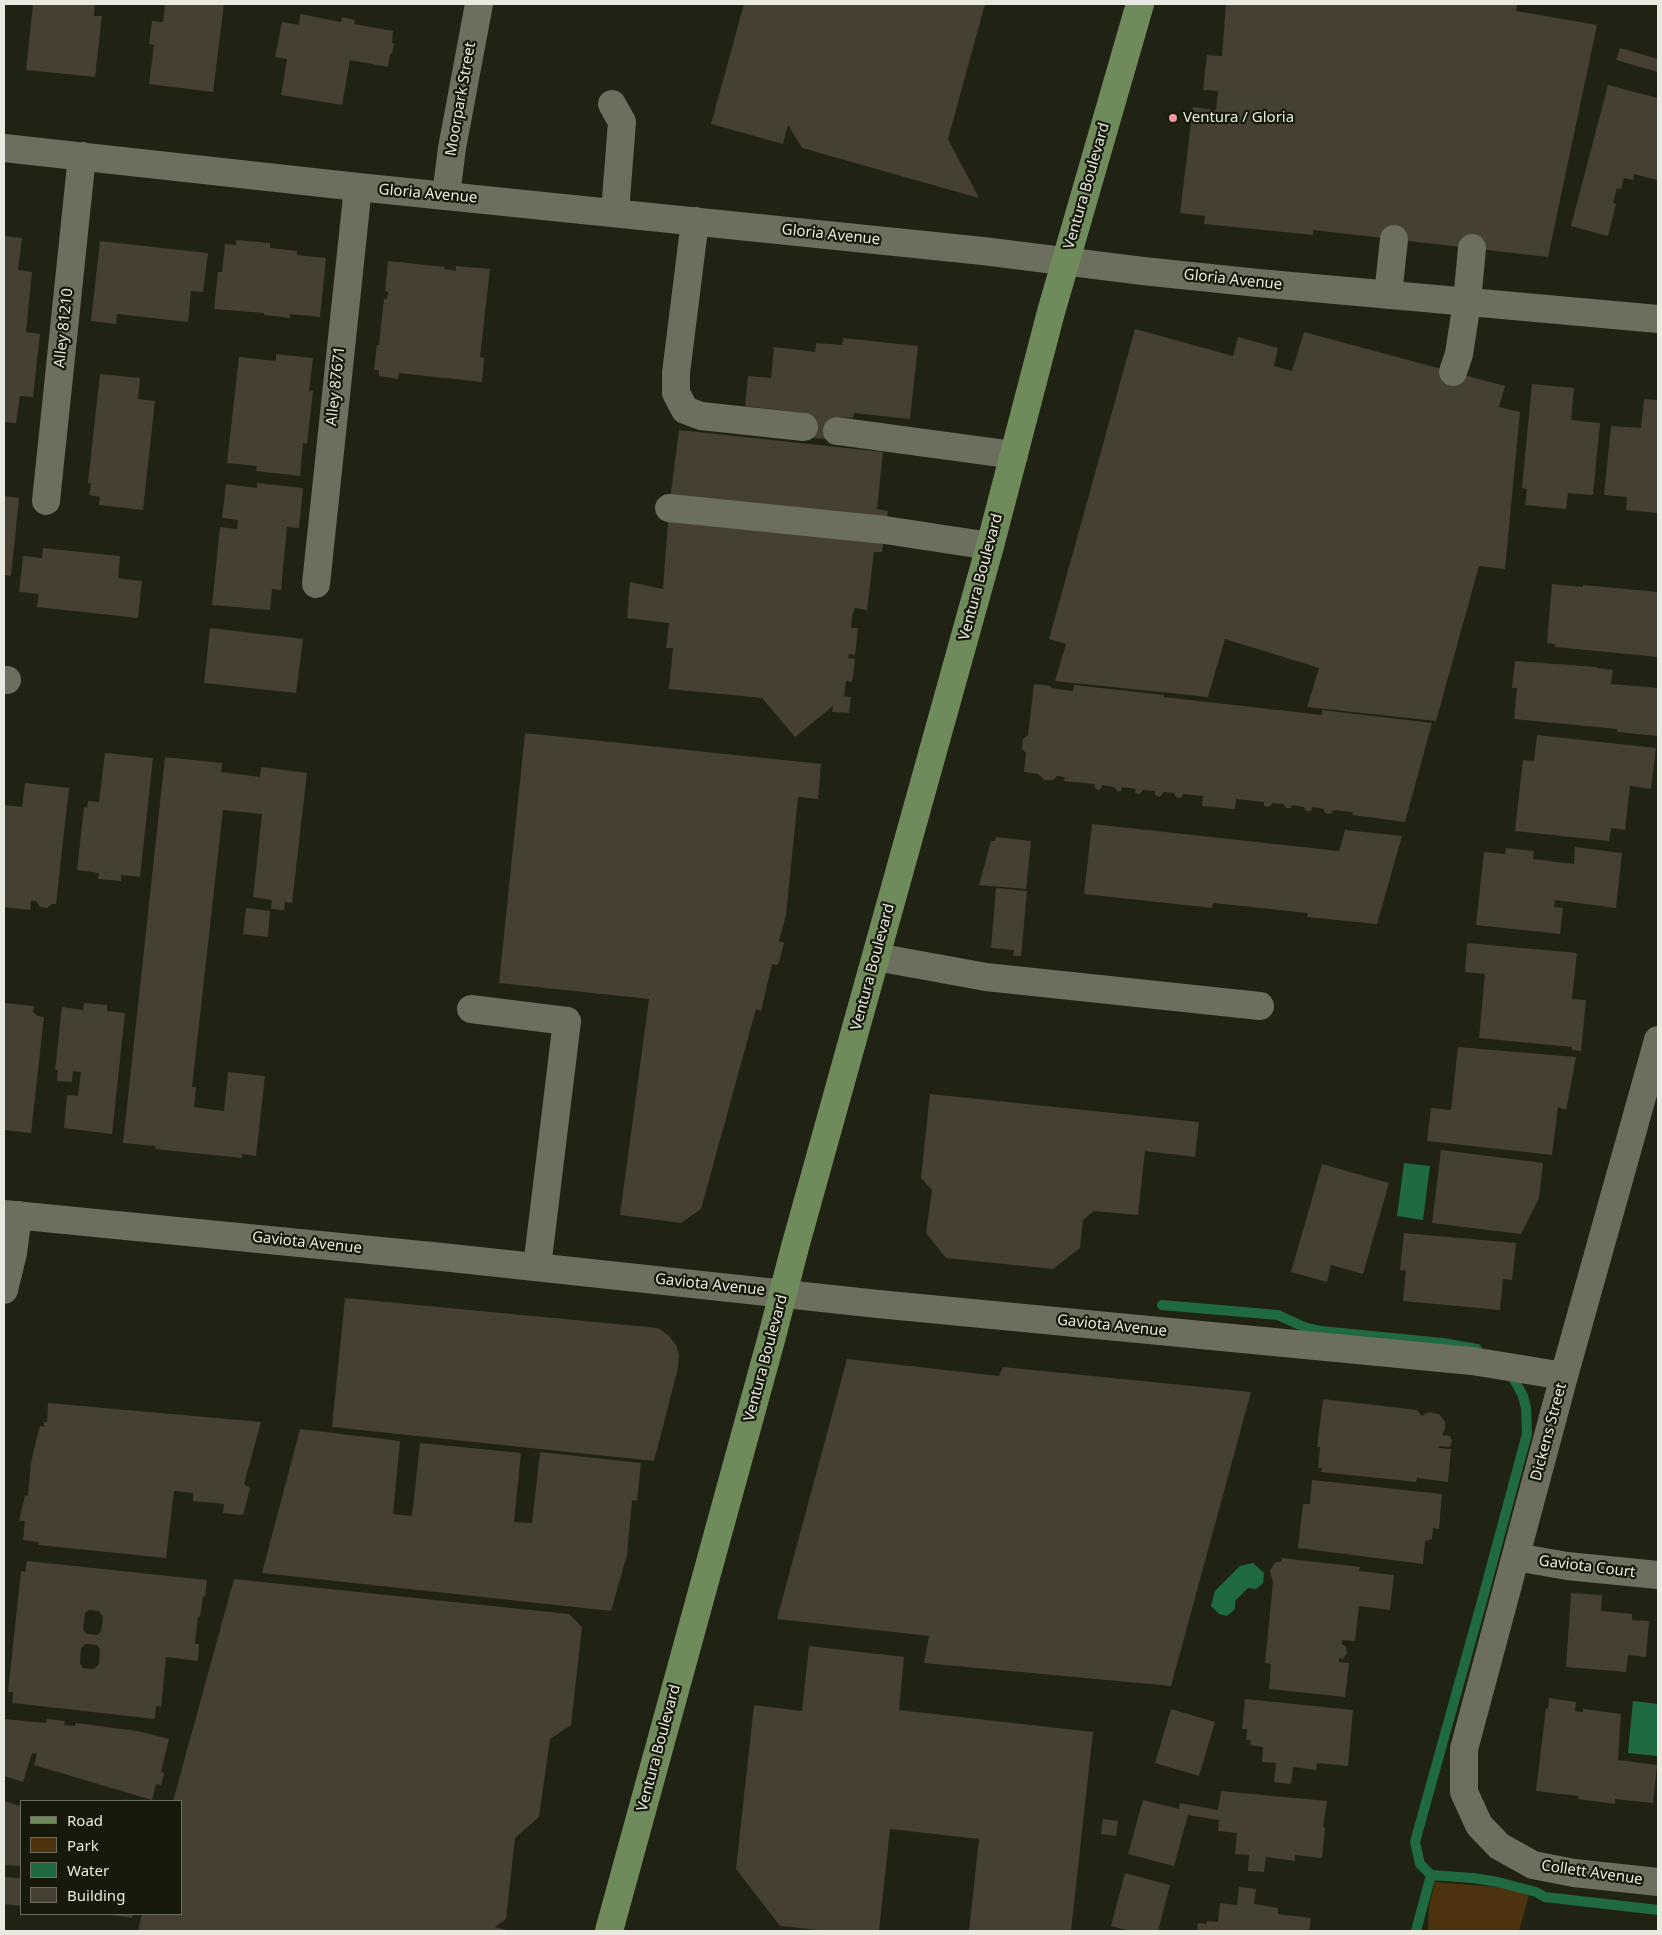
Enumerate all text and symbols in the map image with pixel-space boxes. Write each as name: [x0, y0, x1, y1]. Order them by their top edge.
street label: Moorpark Street: [442, 41, 480, 157]
place label: Ventura / Gloria: [1183, 109, 1294, 127]
marker: Ventura / Gloria: [1167, 112, 1179, 124]
street label: Ventura Boulevard: [1060, 121, 1114, 251]
street label: Gloria Avenue: [378, 181, 478, 207]
street label: Gloria Avenue: [781, 221, 881, 249]
street label: Gloria Avenue: [1183, 266, 1283, 294]
street label: Alley 81210: [51, 287, 77, 369]
street label: Alley 87671: [323, 345, 349, 427]
street label: Ventura Boulevard: [955, 512, 1007, 642]
street label: Ventura Boulevard: [847, 902, 899, 1032]
street label: Gaviota Avenue: [251, 1228, 363, 1258]
street label: Gaviota Avenue: [654, 1270, 766, 1300]
street label: Ventura Boulevard: [740, 1293, 792, 1423]
street label: Gaviota Avenue: [1056, 1311, 1168, 1341]
street label: Dickens Street: [1527, 1381, 1571, 1483]
street label: Gaviota Court: [1538, 1552, 1636, 1582]
street label: Ventura Boulevard: [633, 1683, 685, 1813]
legend: [20, 1800, 182, 1915]
text: Road: [67, 1810, 103, 1830]
text: Park: [67, 1835, 99, 1855]
street label: Collett Avenue: [1540, 1857, 1644, 1889]
text: Water: [67, 1860, 109, 1880]
text: Building: [67, 1885, 125, 1905]

